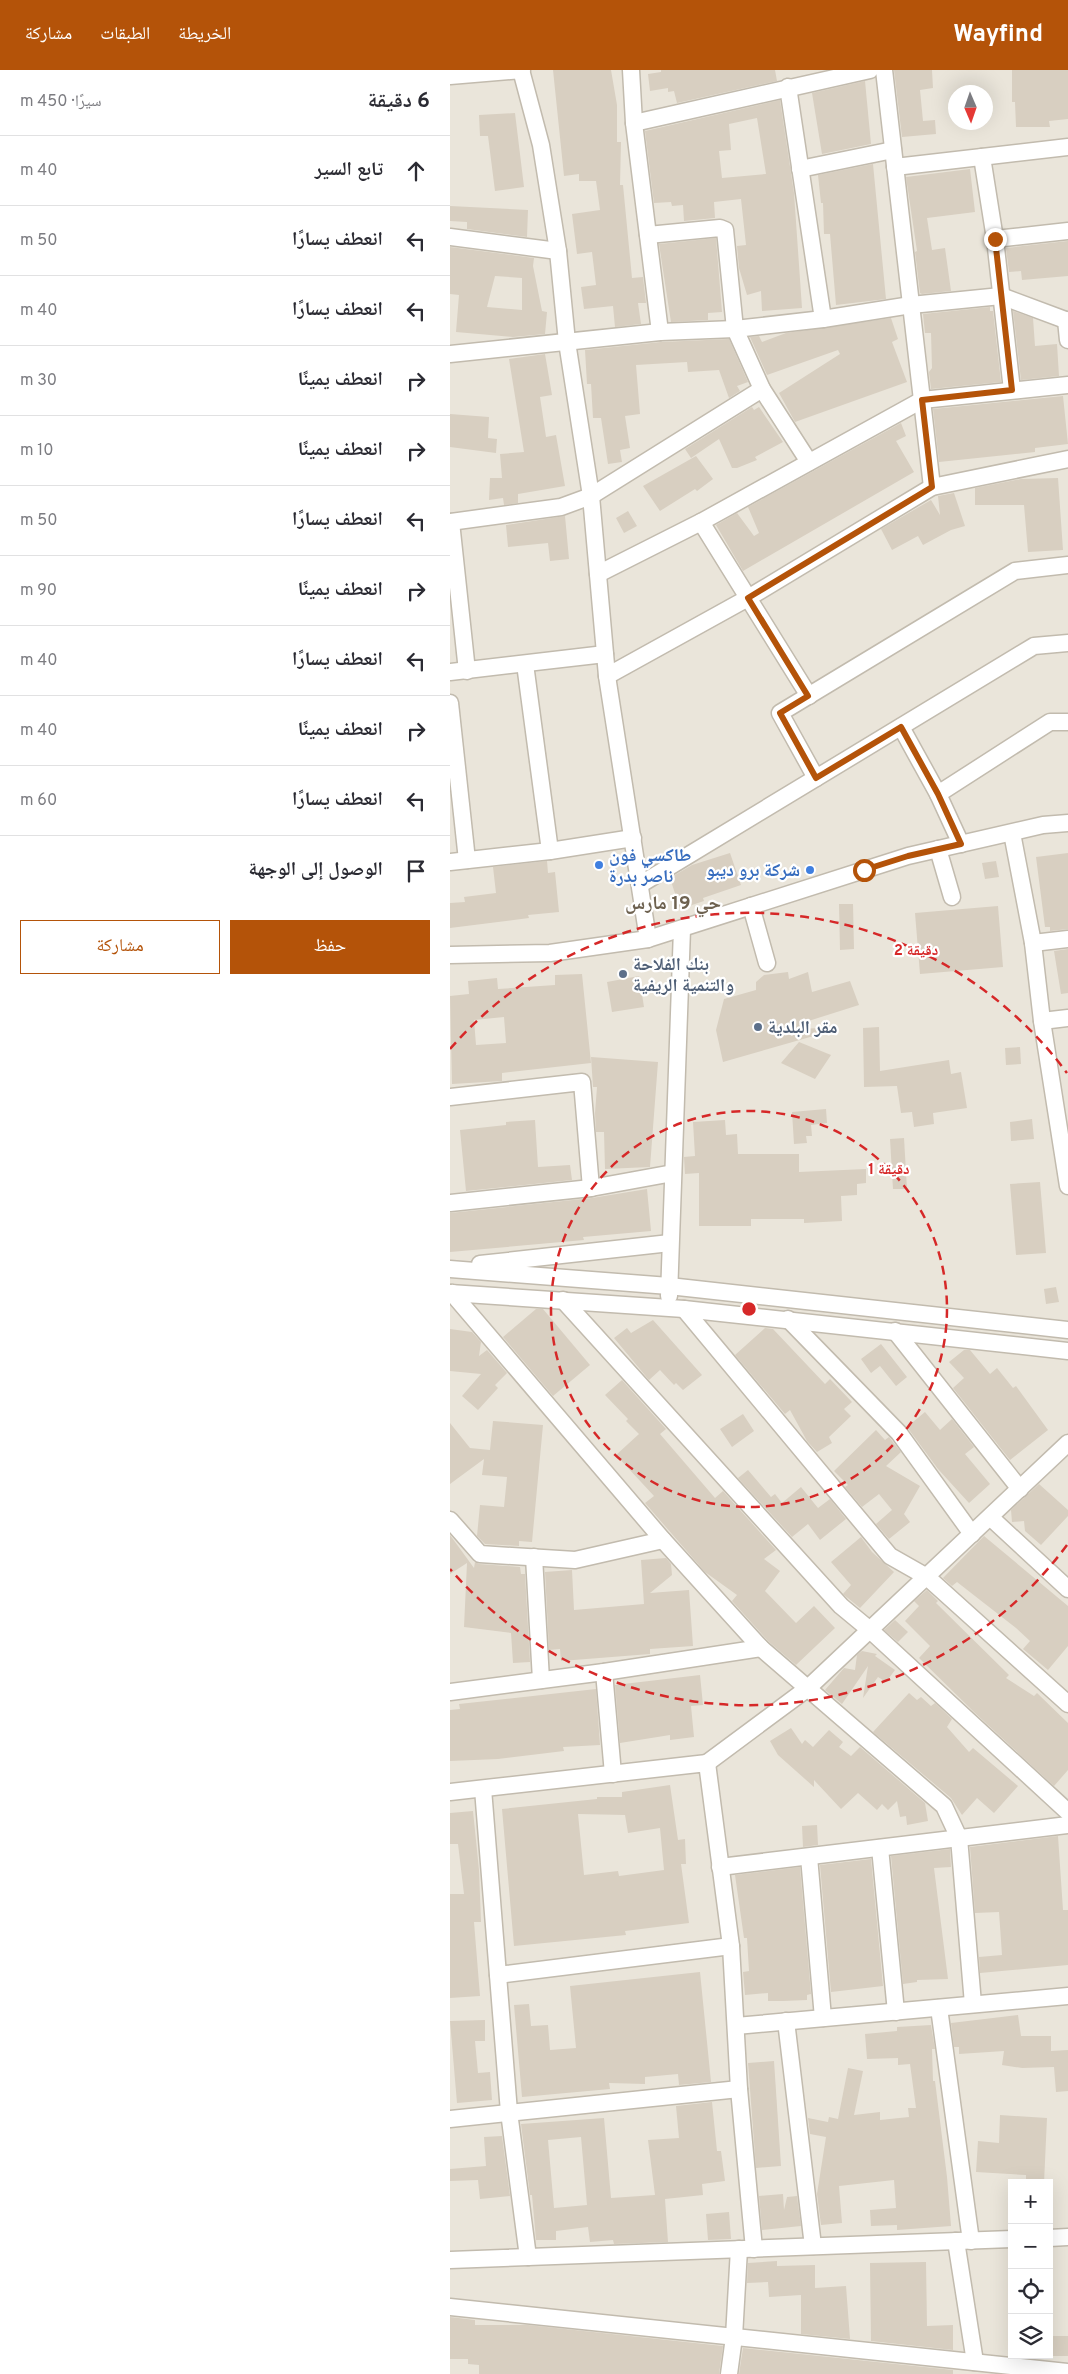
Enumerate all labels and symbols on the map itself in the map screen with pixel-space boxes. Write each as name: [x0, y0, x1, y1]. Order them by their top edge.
north arrow: [948, 85, 993, 130]
route end: [984, 228, 1007, 251]
place label: طاكسي فون ناصر بدرة: [609, 845, 691, 889]
marker: طاكسي فون ناصر بدرة: [593, 859, 605, 871]
route start: [853, 859, 876, 882]
place label: شركة برو ديبو: [706, 860, 800, 883]
marker: شركة برو ديبو: [804, 864, 816, 876]
district label: حي 19 مارس: [625, 892, 721, 918]
text: 2 دقيقة: [894, 942, 938, 961]
place label: بنك الفلاحة والتنمية الريفية: [633, 954, 734, 998]
marker: بنك الفلاحة والتنمية الريفية: [617, 968, 629, 980]
place label: مقر البلدية: [768, 1017, 838, 1040]
marker: مقر البلدية: [752, 1021, 764, 1033]
text: 1 دقيقة: [868, 1161, 910, 1180]
centre of rings: [740, 1300, 758, 1318]

